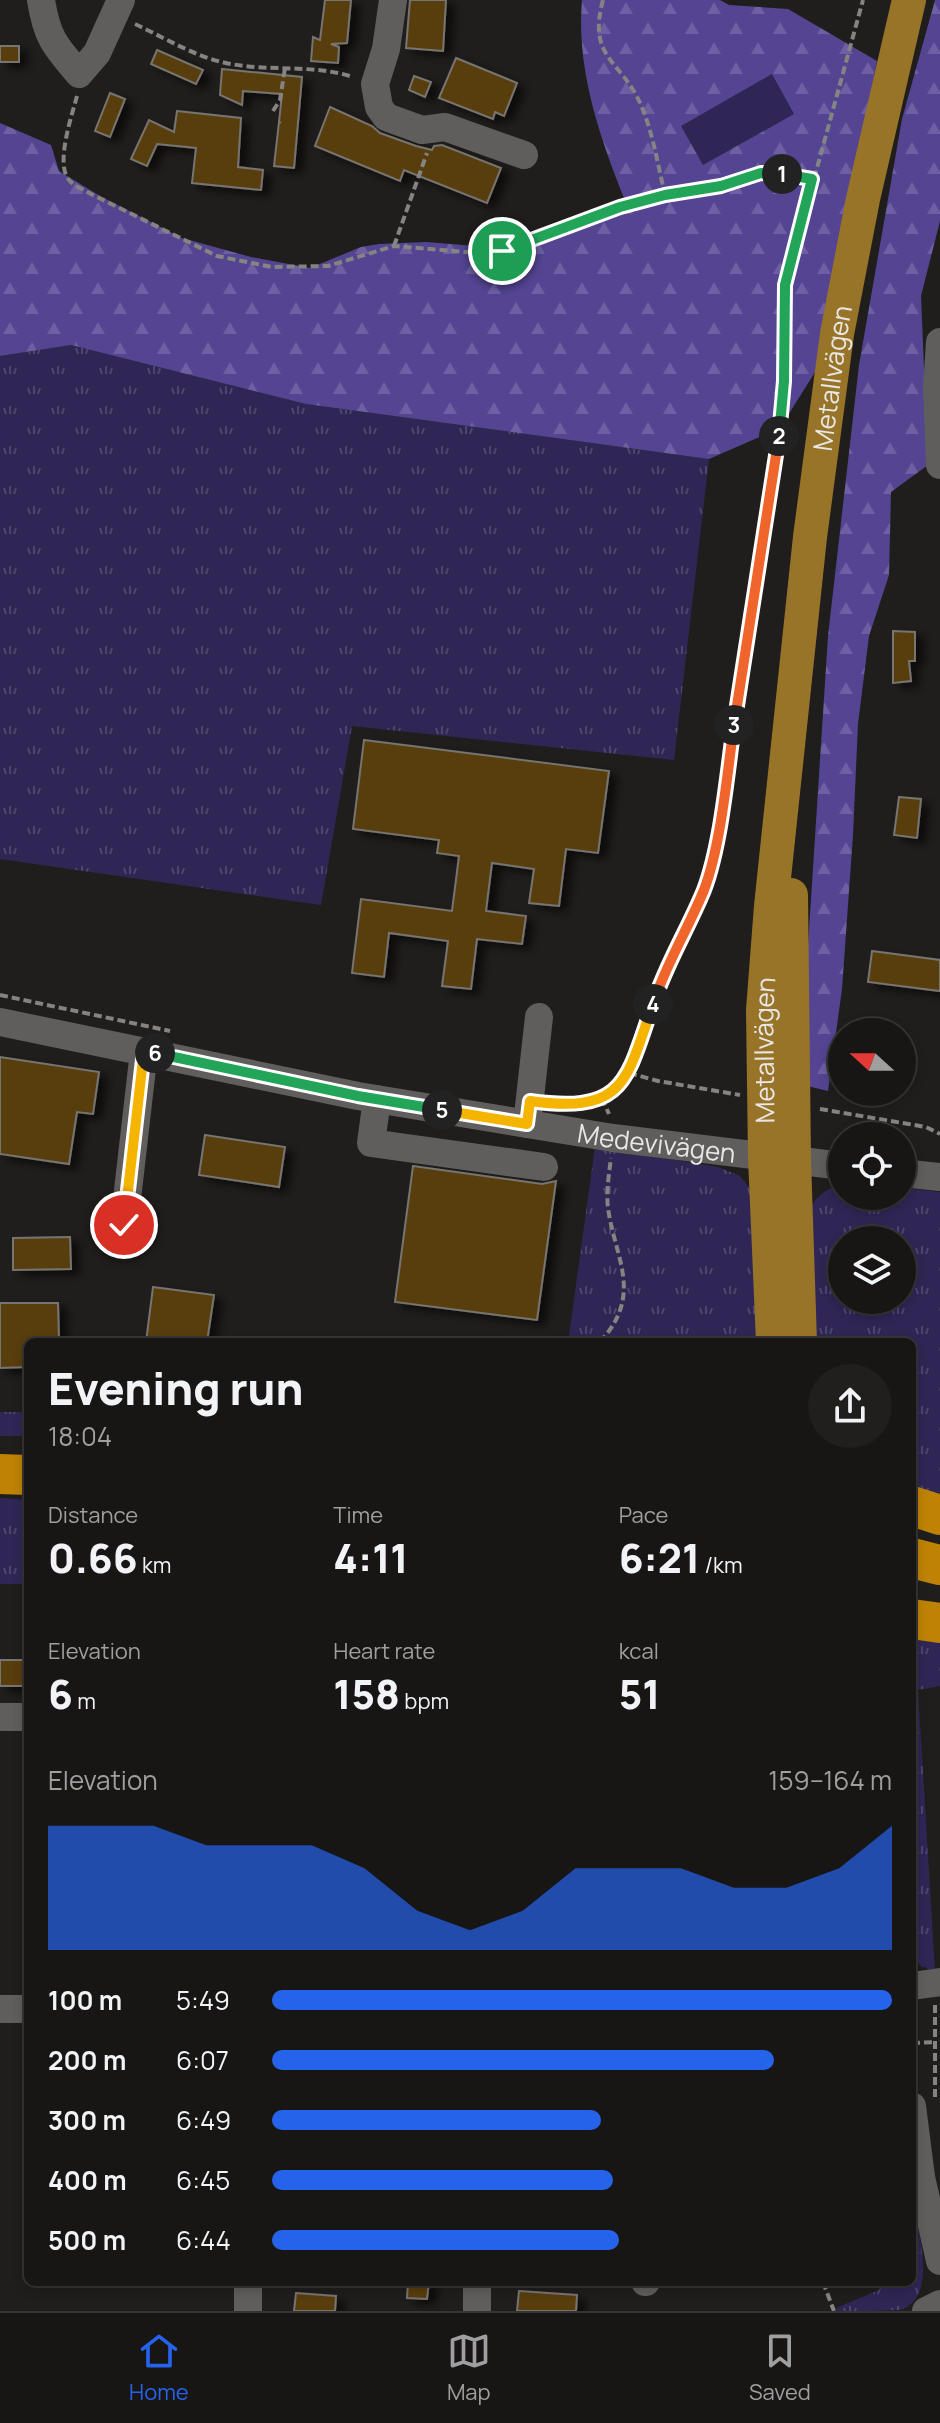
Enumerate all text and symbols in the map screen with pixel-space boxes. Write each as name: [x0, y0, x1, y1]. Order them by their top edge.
pin: 1: [762, 154, 802, 194]
text: 1: [777, 159, 787, 189]
pin: [468, 217, 536, 285]
icon: arrive: [480, 229, 524, 273]
street label: Metallvägen: [804, 302, 860, 453]
pin: 2: [759, 416, 799, 456]
text: 2: [772, 421, 786, 451]
pin: 3: [714, 705, 754, 745]
text: 3: [728, 710, 740, 740]
street label: Metallvägen: [745, 976, 783, 1124]
pin: 4: [633, 984, 673, 1024]
text: 4: [646, 989, 660, 1019]
north arrow: [828, 1018, 916, 1106]
map controls: [828, 1018, 916, 1314]
pin: 6: [135, 1033, 175, 1073]
text: 6: [148, 1038, 162, 1068]
pin: 5: [422, 1090, 462, 1130]
text: 5: [436, 1095, 448, 1125]
street label: Medevivägen: [575, 1114, 738, 1171]
button: locate: [828, 1122, 916, 1210]
pin: [90, 1191, 158, 1259]
icon: check: [102, 1203, 146, 1247]
button: layers: [828, 1226, 916, 1314]
text: Evening run: [48, 1358, 304, 1418]
button: share: [808, 1364, 892, 1448]
text: 18:04: [48, 1418, 112, 1454]
text: Distance: [48, 1500, 138, 1530]
text: Time: [333, 1500, 383, 1530]
text: Pace: [619, 1500, 668, 1530]
text: 0.66: [48, 1530, 138, 1585]
text: 4:11: [333, 1530, 409, 1585]
text: 6:21: [619, 1530, 700, 1585]
text: km: [138, 1550, 172, 1580]
text: /km: [700, 1550, 743, 1580]
text: Elevation: [48, 1636, 141, 1666]
text: Heart rate: [333, 1636, 435, 1666]
text: kcal: [619, 1636, 659, 1666]
text: 6: [48, 1666, 73, 1721]
text: 158: [333, 1666, 400, 1721]
text: 51: [619, 1666, 660, 1721]
text: m: [73, 1686, 96, 1716]
text: bpm: [400, 1686, 449, 1716]
text: Elevation: [48, 1762, 158, 1798]
text: 159–164 m: [768, 1762, 892, 1798]
text: 100 m: [48, 1982, 122, 2018]
text: 5:49: [176, 1982, 230, 2018]
text: 200 m: [48, 2042, 126, 2078]
text: 6:07: [176, 2042, 229, 2078]
text: 300 m: [48, 2102, 126, 2138]
text: 6:49: [176, 2102, 231, 2138]
text: 400 m: [48, 2162, 127, 2198]
text: 6:45: [176, 2162, 230, 2198]
text: 500 m: [48, 2222, 126, 2258]
text: 6:44: [176, 2222, 231, 2258]
tab: Home: [129, 2329, 189, 2407]
tab: Map: [447, 2329, 491, 2407]
tab: Saved: [749, 2329, 811, 2407]

